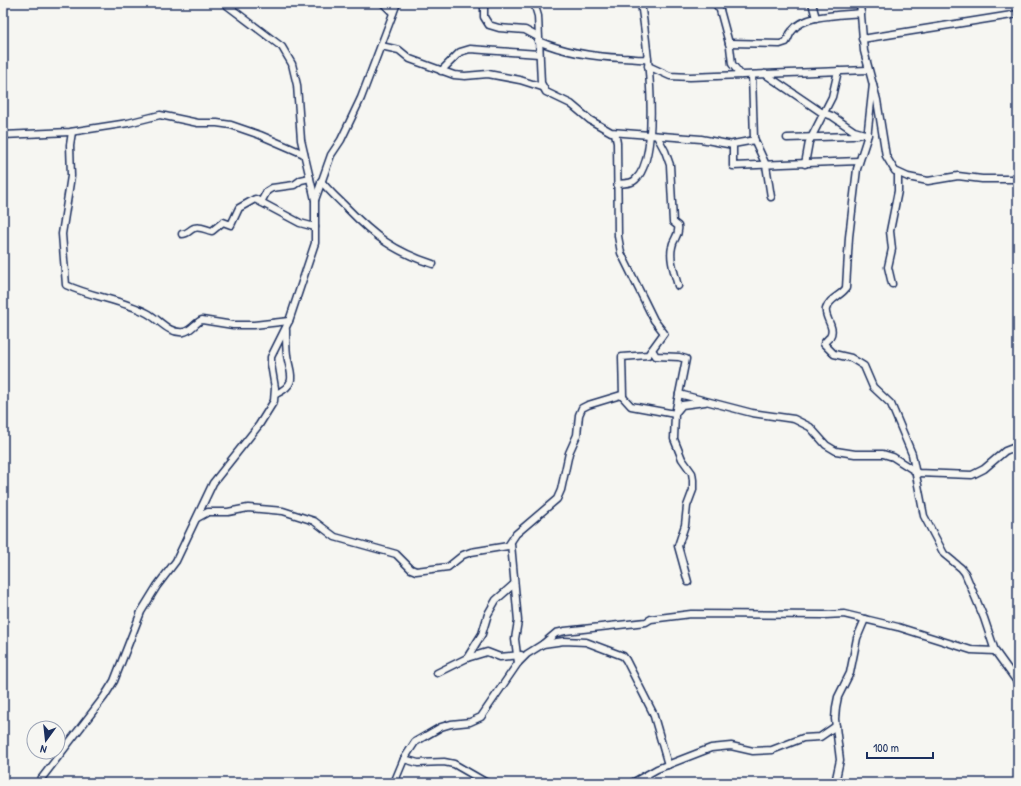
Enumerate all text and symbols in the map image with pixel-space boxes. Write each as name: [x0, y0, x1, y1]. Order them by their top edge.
north arrow: [26, 720, 66, 760]
scale bar: [867, 734, 933, 760]
text: 100 m: [873, 739, 899, 756]
text: N: [39, 742, 48, 757]

